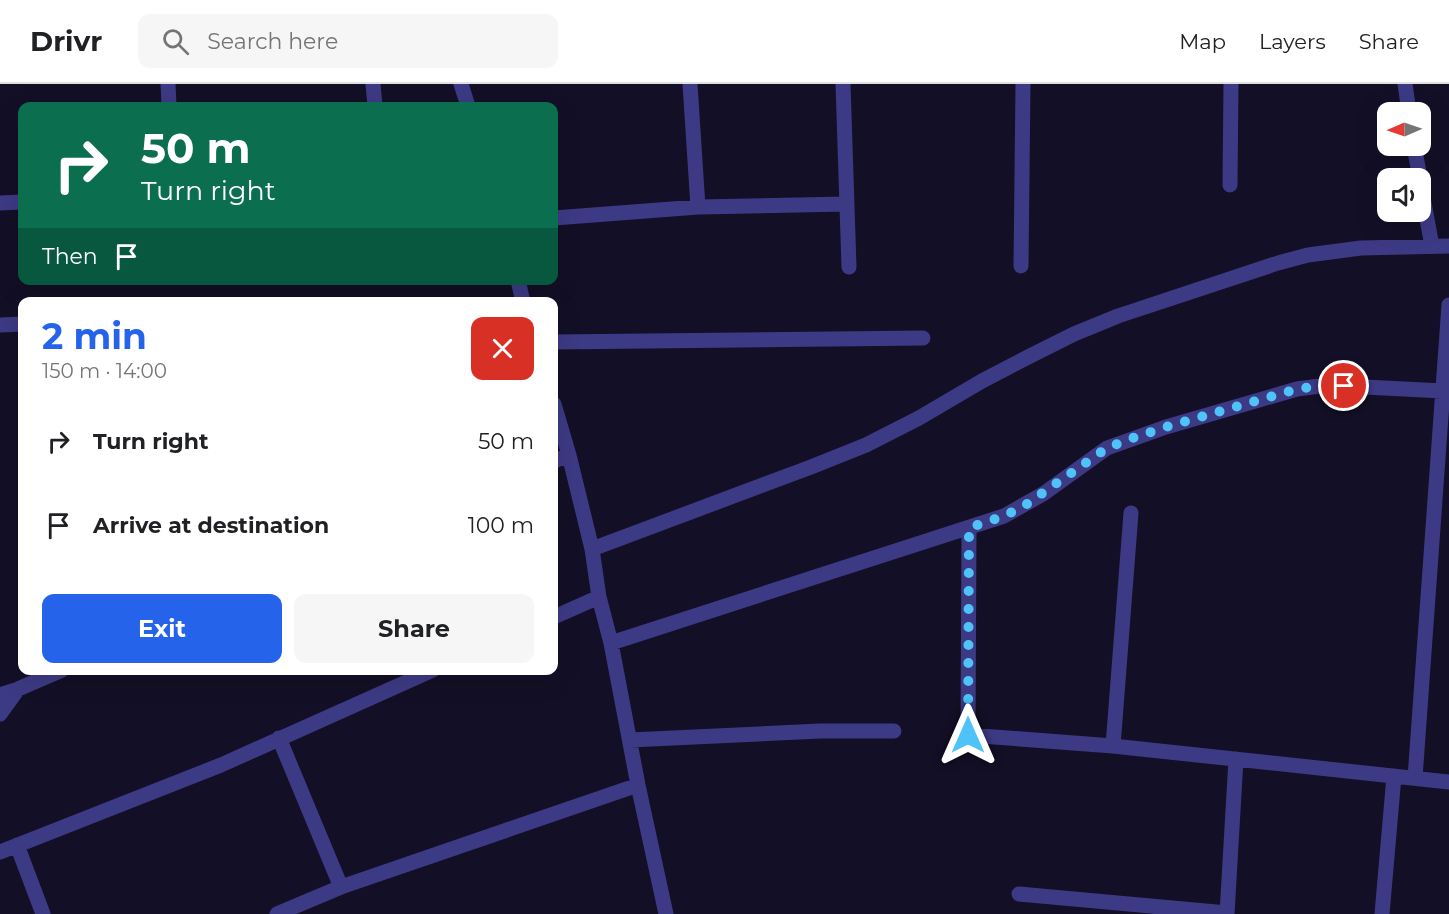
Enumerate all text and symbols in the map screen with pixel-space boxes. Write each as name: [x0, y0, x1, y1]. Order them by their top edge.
search box: [138, 14, 558, 68]
text: Drivr: [30, 24, 102, 58]
icon: search: [159, 25, 192, 58]
text: Search here: [207, 28, 338, 55]
text: Map: [1179, 29, 1226, 54]
text: Layers: [1259, 29, 1326, 54]
text: Share: [1359, 29, 1419, 54]
north arrow: [1377, 102, 1431, 156]
map controls: [1377, 102, 1431, 222]
text: 50 m: [141, 122, 250, 174]
icon: right: [42, 126, 120, 204]
button: sound: [1377, 168, 1431, 222]
text: Turn right: [141, 174, 276, 207]
icon: arrive: [110, 240, 143, 273]
text: Then: [42, 243, 98, 270]
text: 2 min: [42, 314, 147, 358]
button: close: [471, 317, 534, 380]
text: 150 m · 14:00: [42, 359, 167, 383]
pin: [1318, 360, 1369, 411]
icon: arrive: [1327, 369, 1360, 402]
icon: right: [42, 425, 75, 458]
text: Turn right: [93, 428, 208, 455]
text: 50 m: [478, 428, 534, 455]
icon: arrive: [42, 509, 75, 542]
text: Arrive at destination: [93, 512, 329, 539]
text: 100 m: [468, 512, 534, 539]
button: Exit: [42, 594, 282, 663]
button: Share: [294, 594, 534, 663]
position arrow: [936, 703, 1000, 767]

